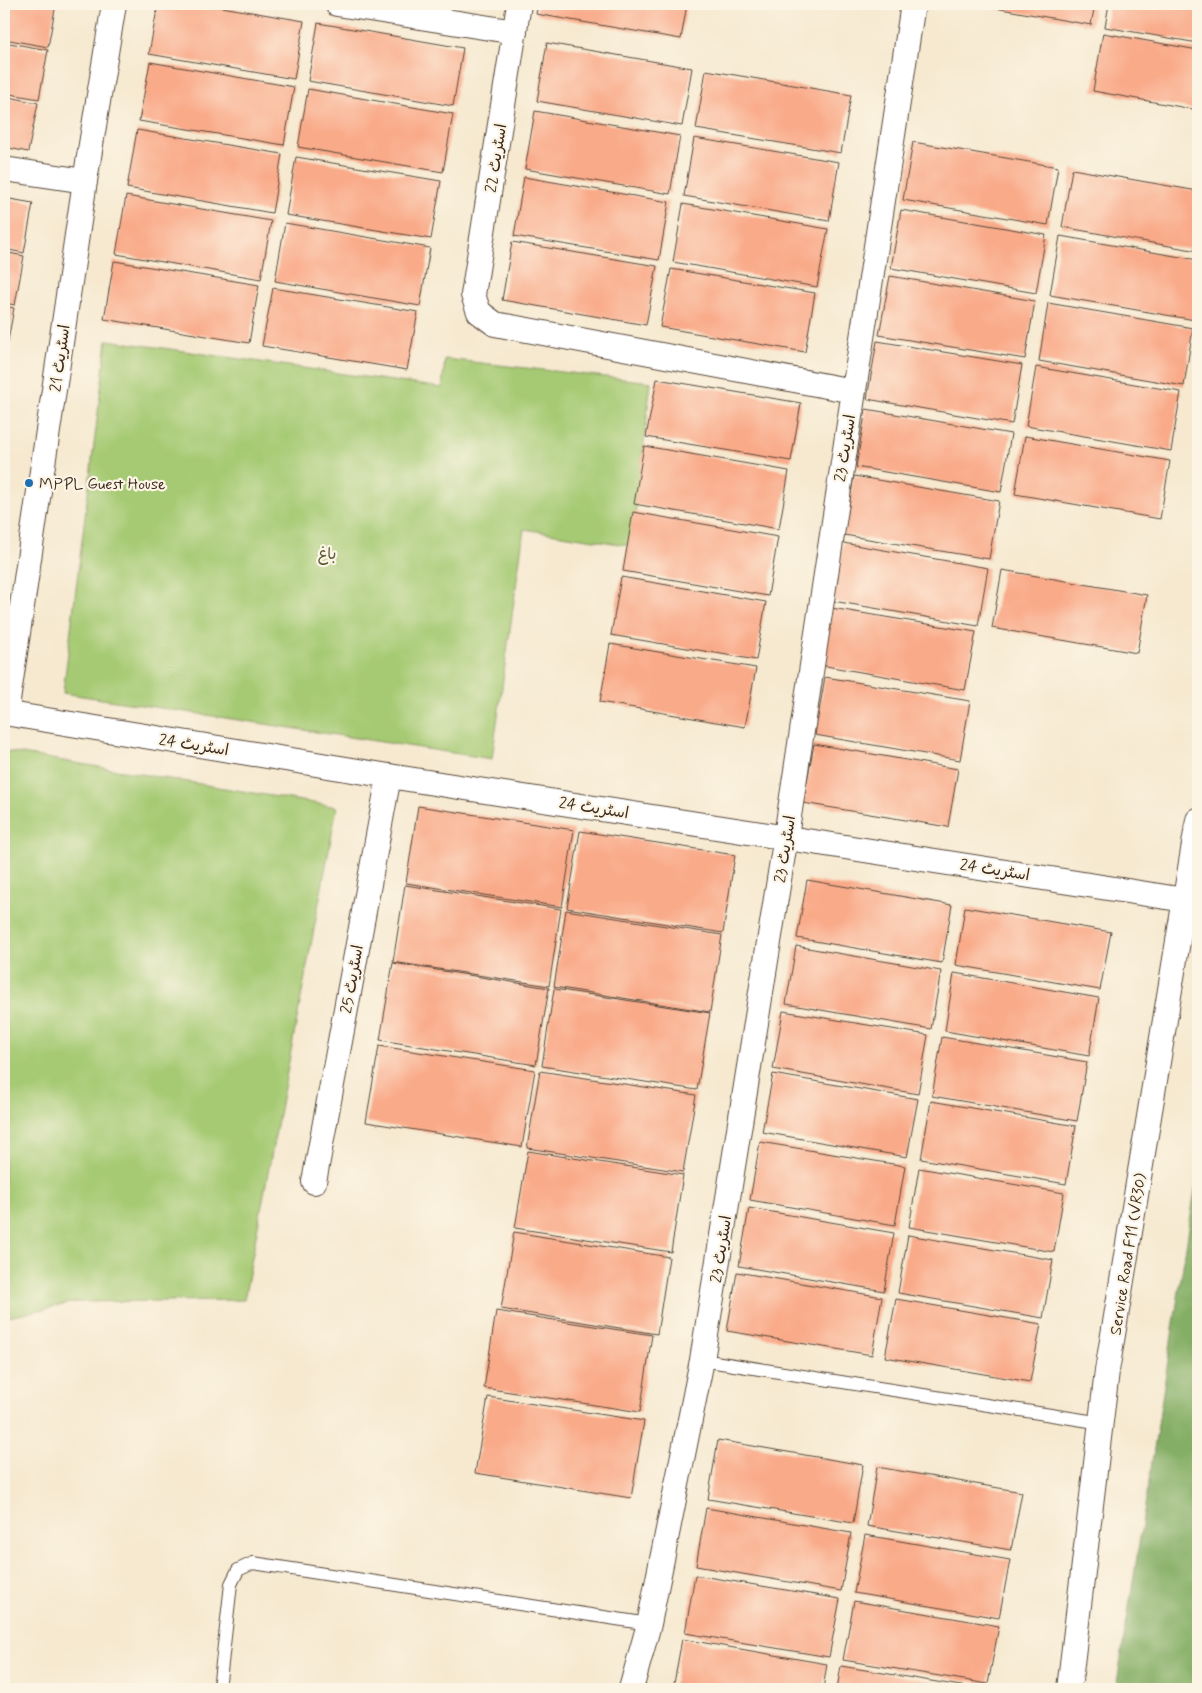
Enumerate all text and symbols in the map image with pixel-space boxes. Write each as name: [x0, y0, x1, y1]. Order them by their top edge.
street label: اسٹریٹ 22: [481, 122, 512, 194]
street label: اسٹریٹ 21: [45, 323, 76, 393]
street label: اسٹریٹ 23: [830, 413, 861, 483]
place label: MPPL Guest House: [39, 474, 166, 495]
marker: MPPL Guest House: [23, 477, 35, 489]
park label: باغ: [318, 544, 336, 565]
street label: اسٹریٹ 24: [157, 730, 230, 761]
street label: اسٹریٹ 24: [557, 793, 630, 824]
street label: اسٹریٹ 23: [770, 814, 801, 884]
street label: اسٹریٹ 24: [958, 855, 1031, 886]
street label: اسٹریٹ 25: [336, 943, 369, 1015]
street label: Service Road F11 (VR30): [1105, 1171, 1152, 1337]
street label: اسٹریٹ 23: [706, 1214, 737, 1284]

